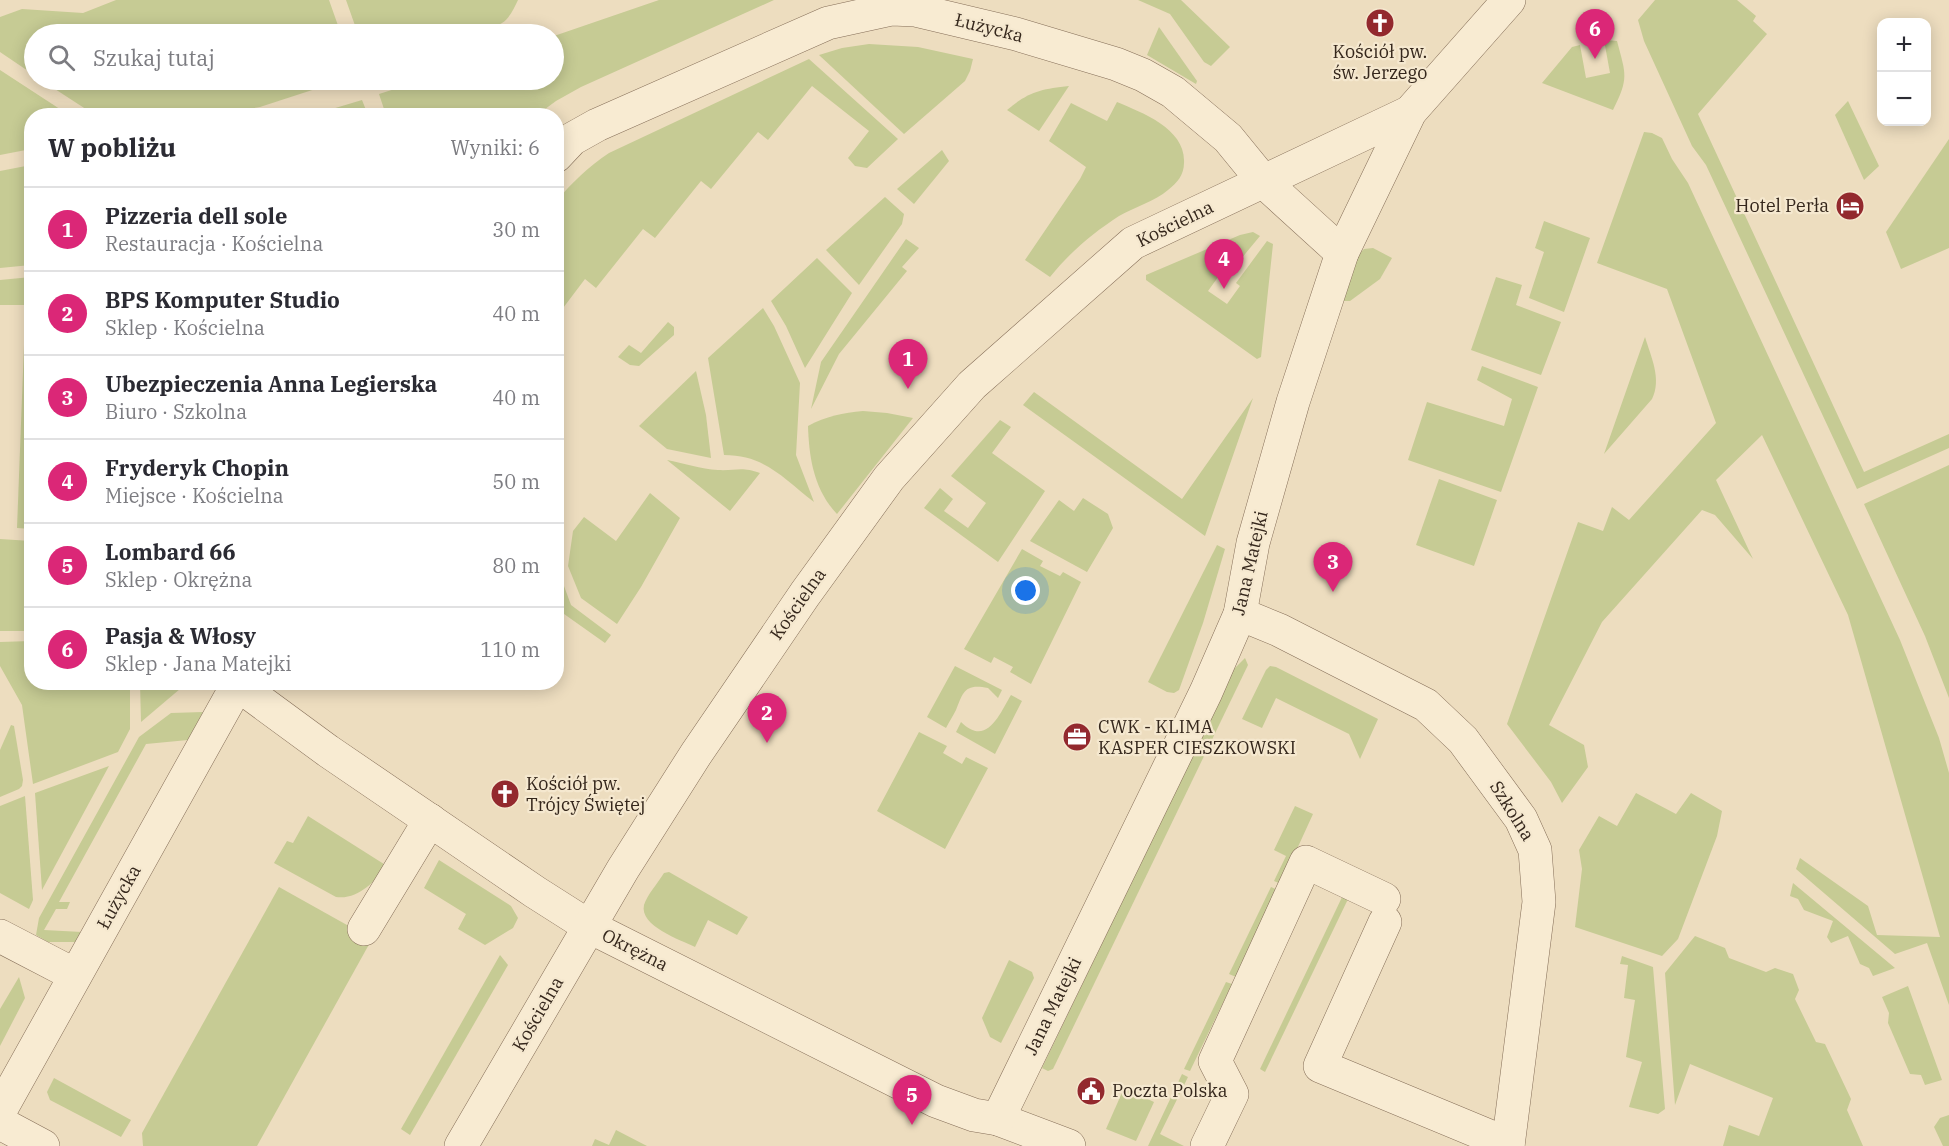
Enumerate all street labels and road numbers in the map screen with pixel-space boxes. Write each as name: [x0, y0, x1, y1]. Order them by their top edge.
street label: Łużycka: [952, 8, 1026, 47]
street label: Kościelna: [1133, 195, 1217, 252]
street label: Jana Matejki: [1226, 508, 1273, 617]
street label: Kościelna: [764, 563, 831, 644]
street label: Szkolna: [1485, 776, 1540, 845]
street label: Łużycka: [92, 860, 146, 933]
street label: Okrężna: [598, 923, 672, 976]
street label: Jana Matejki: [1019, 953, 1086, 1059]
street label: Kościelna: [507, 972, 568, 1055]

